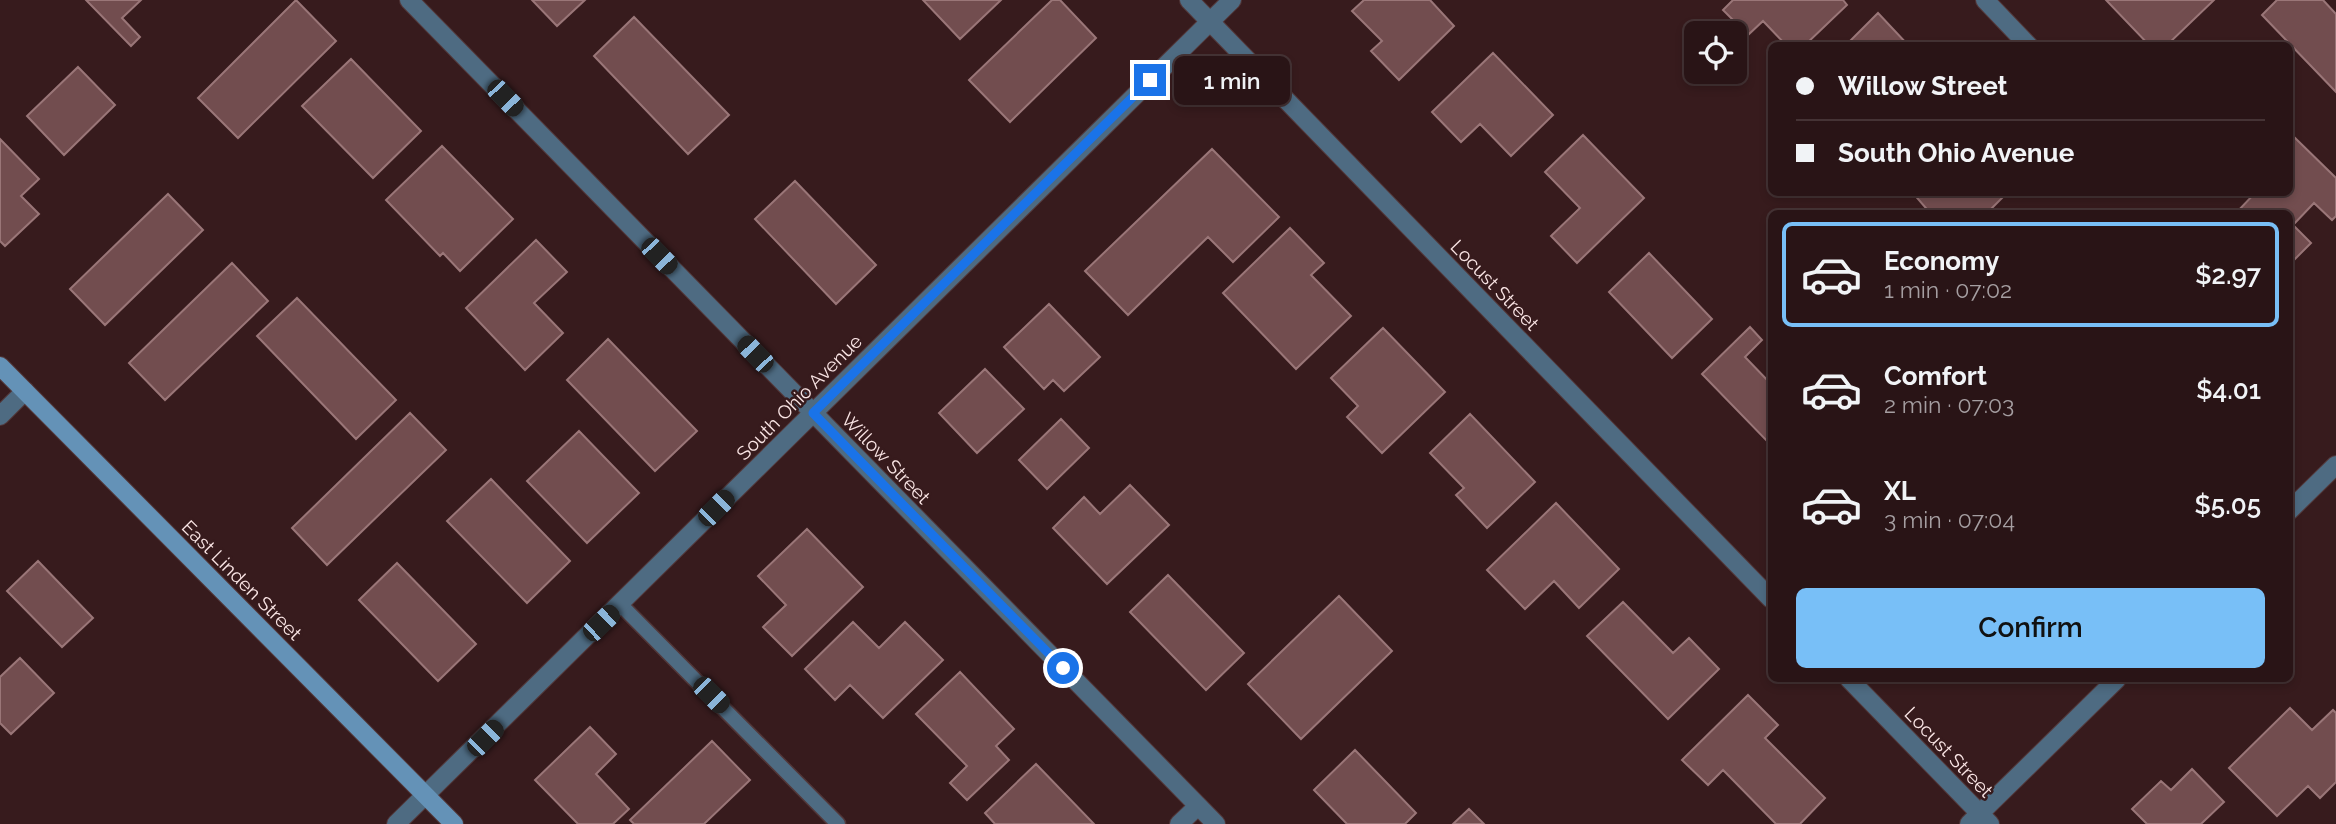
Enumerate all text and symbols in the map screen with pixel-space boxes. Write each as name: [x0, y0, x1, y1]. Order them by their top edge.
map controls: [1684, 21, 1747, 84]
button: locate: [1684, 21, 1747, 84]
callout: 1 min: [1174, 56, 1290, 104]
route end: [1134, 64, 1166, 96]
text: 1 min: [1203, 67, 1261, 94]
text: Willow Street: [1838, 71, 2008, 101]
car: [483, 76, 528, 120]
text: South Ohio Avenue: [1838, 138, 2074, 168]
car: [637, 234, 682, 278]
street label: Locust Street: [1446, 235, 1544, 335]
icon: car: [1800, 243, 1863, 306]
text: Economy: [1884, 246, 1999, 276]
text: $2.97: [2195, 260, 2261, 290]
text: 1 min · 07:02: [1884, 276, 2012, 303]
street label: South Ohio Avenue: [732, 330, 866, 464]
car: [733, 332, 778, 376]
icon: car: [1800, 358, 1863, 421]
text: Comfort: [1884, 361, 1987, 391]
text: $4.01: [2196, 375, 2261, 405]
text: 2 min · 07:03: [1884, 391, 2014, 418]
street label: Willow Street: [837, 408, 935, 508]
icon: car: [1800, 473, 1863, 536]
text: XL: [1884, 476, 1916, 506]
car: [694, 486, 739, 530]
text: $5.05: [2195, 490, 2261, 520]
text: 3 min · 07:04: [1884, 506, 2015, 533]
street label: East Linden Street: [178, 516, 307, 645]
button: Confirm: [1796, 588, 2265, 668]
car: [579, 601, 624, 645]
route start: [1047, 652, 1079, 684]
car: [689, 673, 734, 717]
street label: Locust Street: [1900, 702, 1998, 802]
car: [463, 716, 508, 760]

